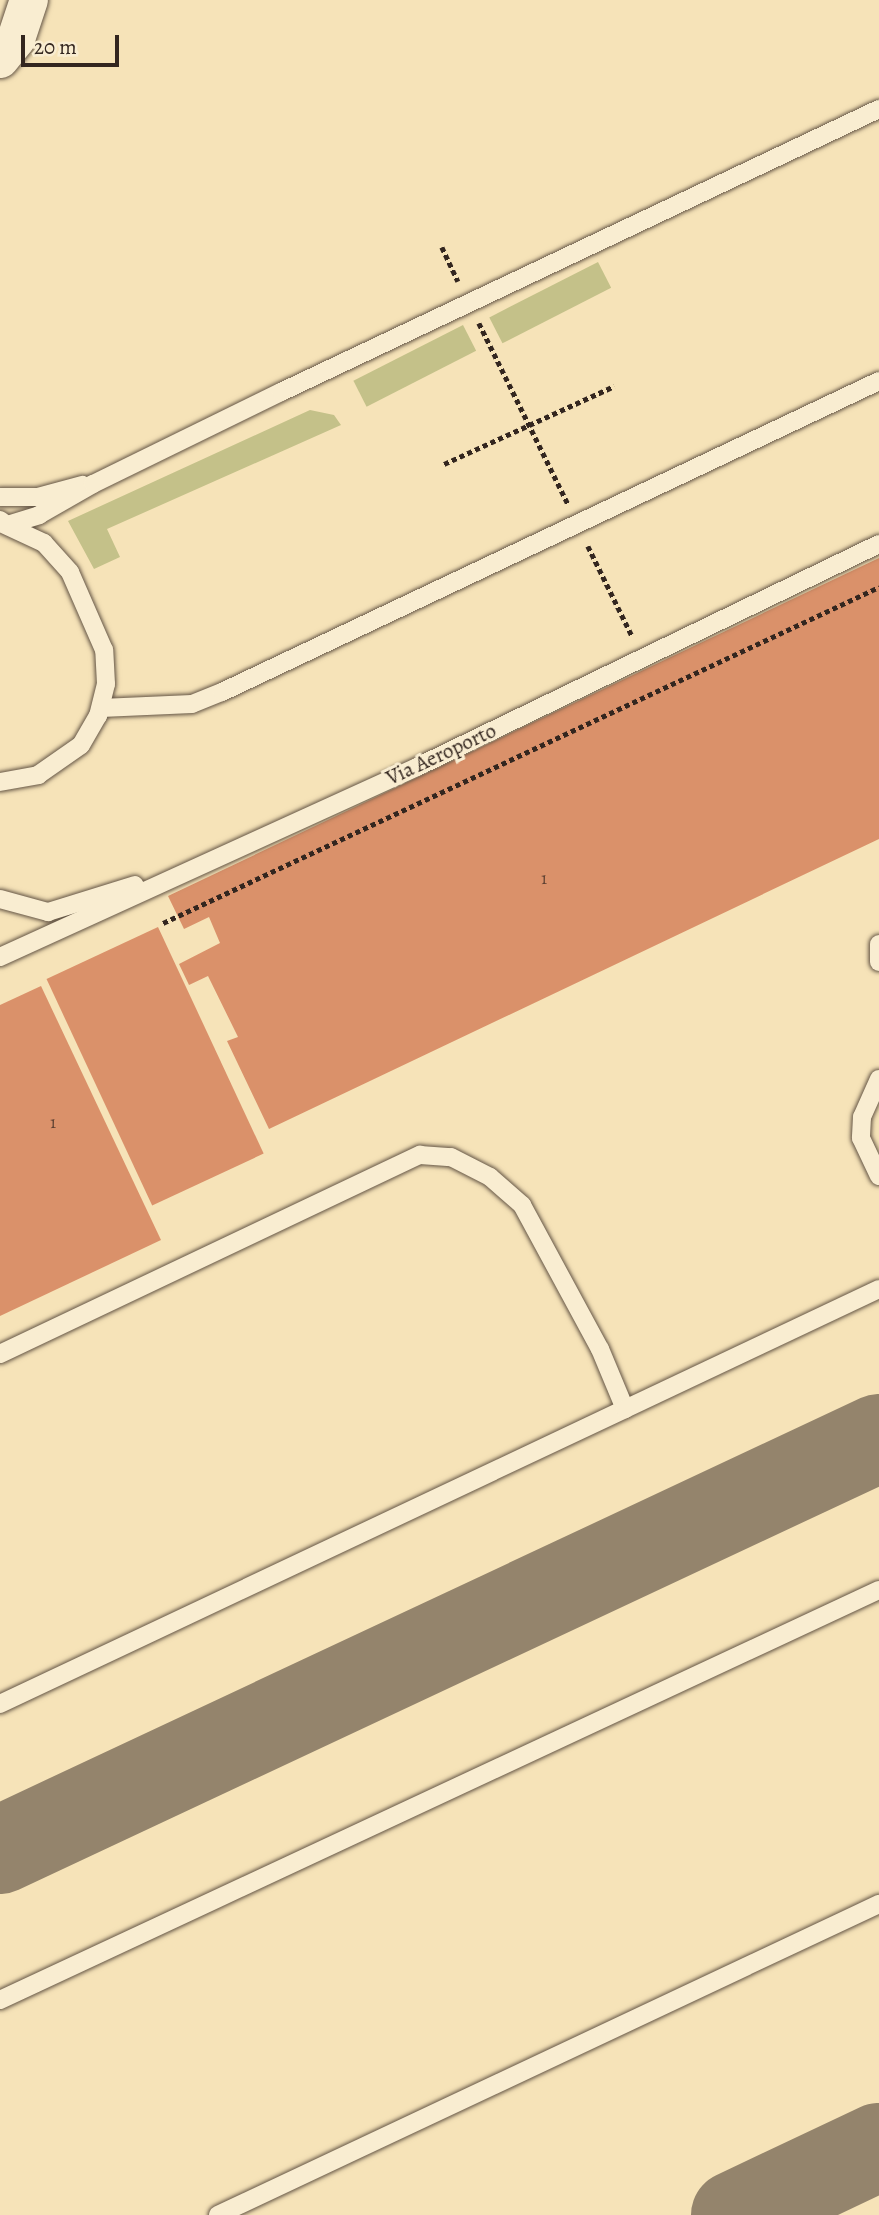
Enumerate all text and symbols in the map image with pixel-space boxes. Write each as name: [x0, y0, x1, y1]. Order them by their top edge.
scale bar: [24, 21, 122, 65]
text: 20 m: [34, 33, 77, 61]
street label: Via Aeroporto: [382, 718, 500, 790]
house number: 1: [541, 867, 547, 889]
house number: 1: [50, 1111, 56, 1133]

